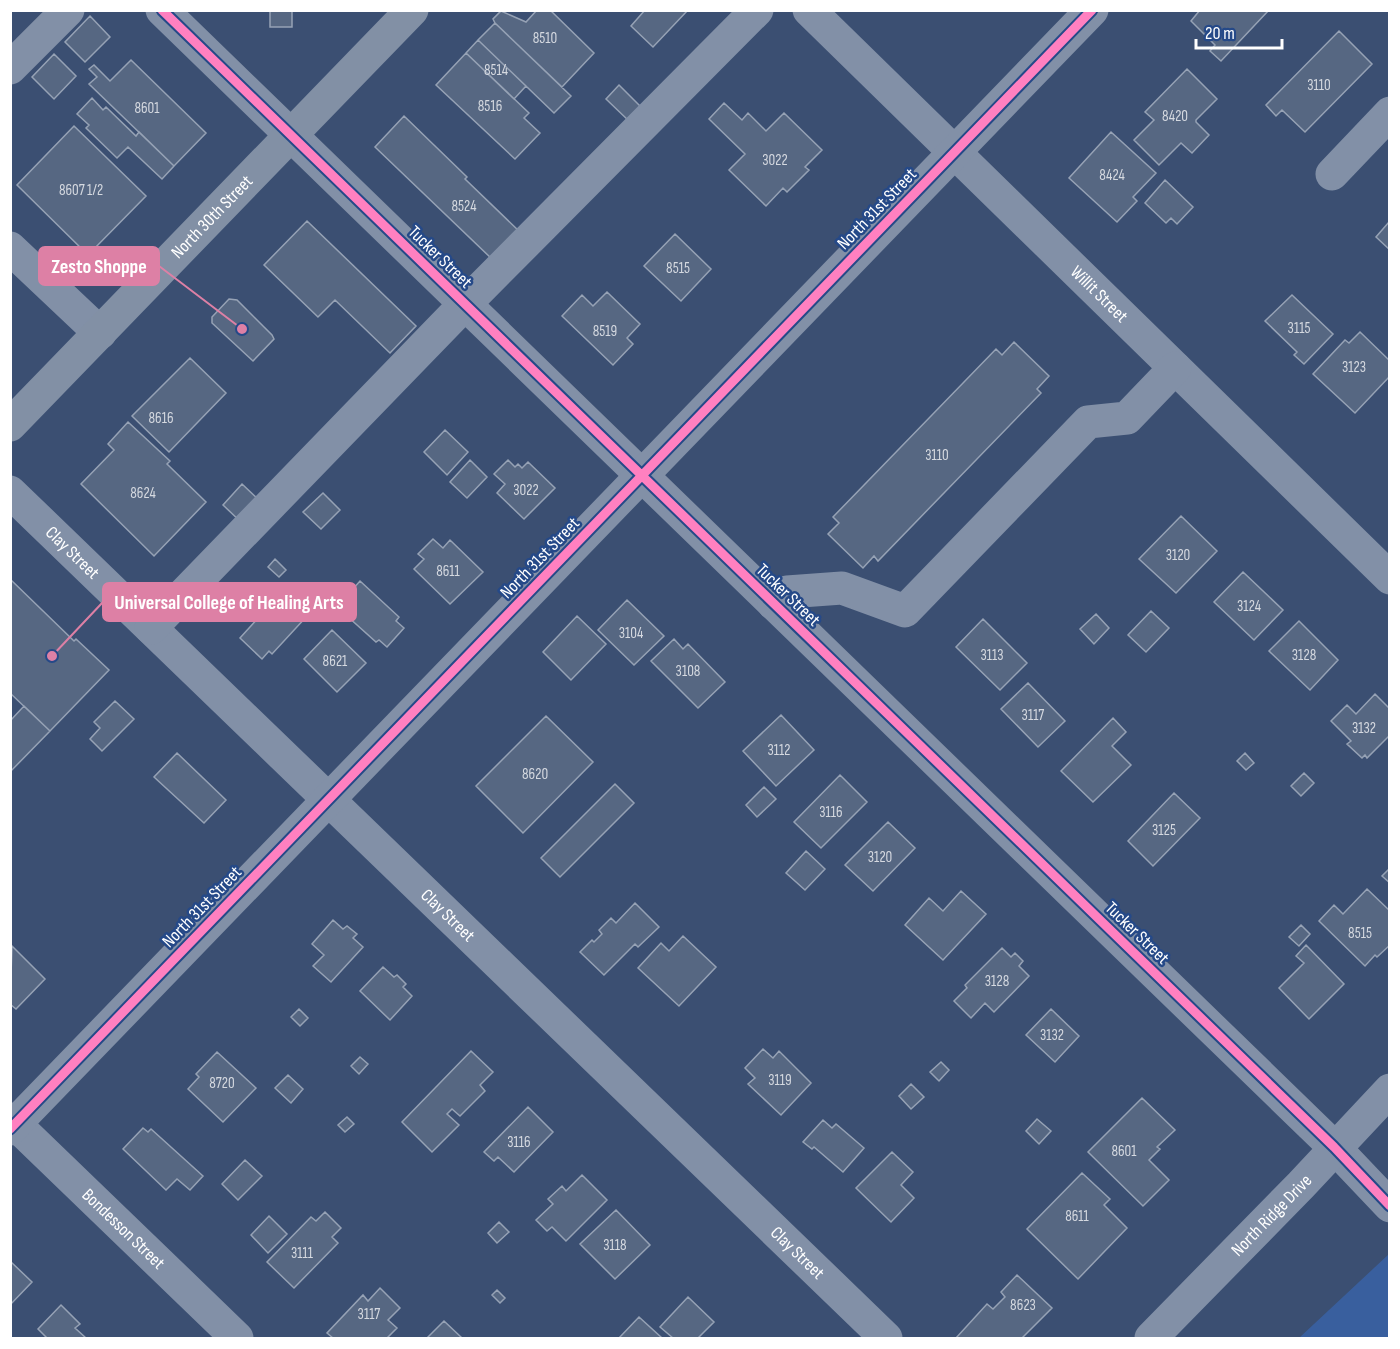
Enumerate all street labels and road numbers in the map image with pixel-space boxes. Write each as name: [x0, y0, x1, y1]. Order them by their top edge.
street label: North 31st Street: [833, 164, 921, 254]
street label: North 30th Street: [167, 170, 257, 263]
street label: Tucker Street: [404, 221, 477, 293]
street label: Willit Street: [1066, 261, 1133, 327]
street label: North 31st Street: [496, 513, 584, 603]
street label: Clay Street: [41, 522, 104, 584]
street label: Tucker Street: [752, 559, 825, 631]
street label: North 31st Street: [158, 862, 246, 952]
street label: Clay Street: [417, 884, 480, 946]
street label: Tucker Street: [1101, 897, 1174, 969]
street label: North Ridge Drive: [1227, 1170, 1316, 1260]
street label: Bondesson Street: [78, 1184, 170, 1274]
street label: Clay Street: [766, 1222, 829, 1284]

